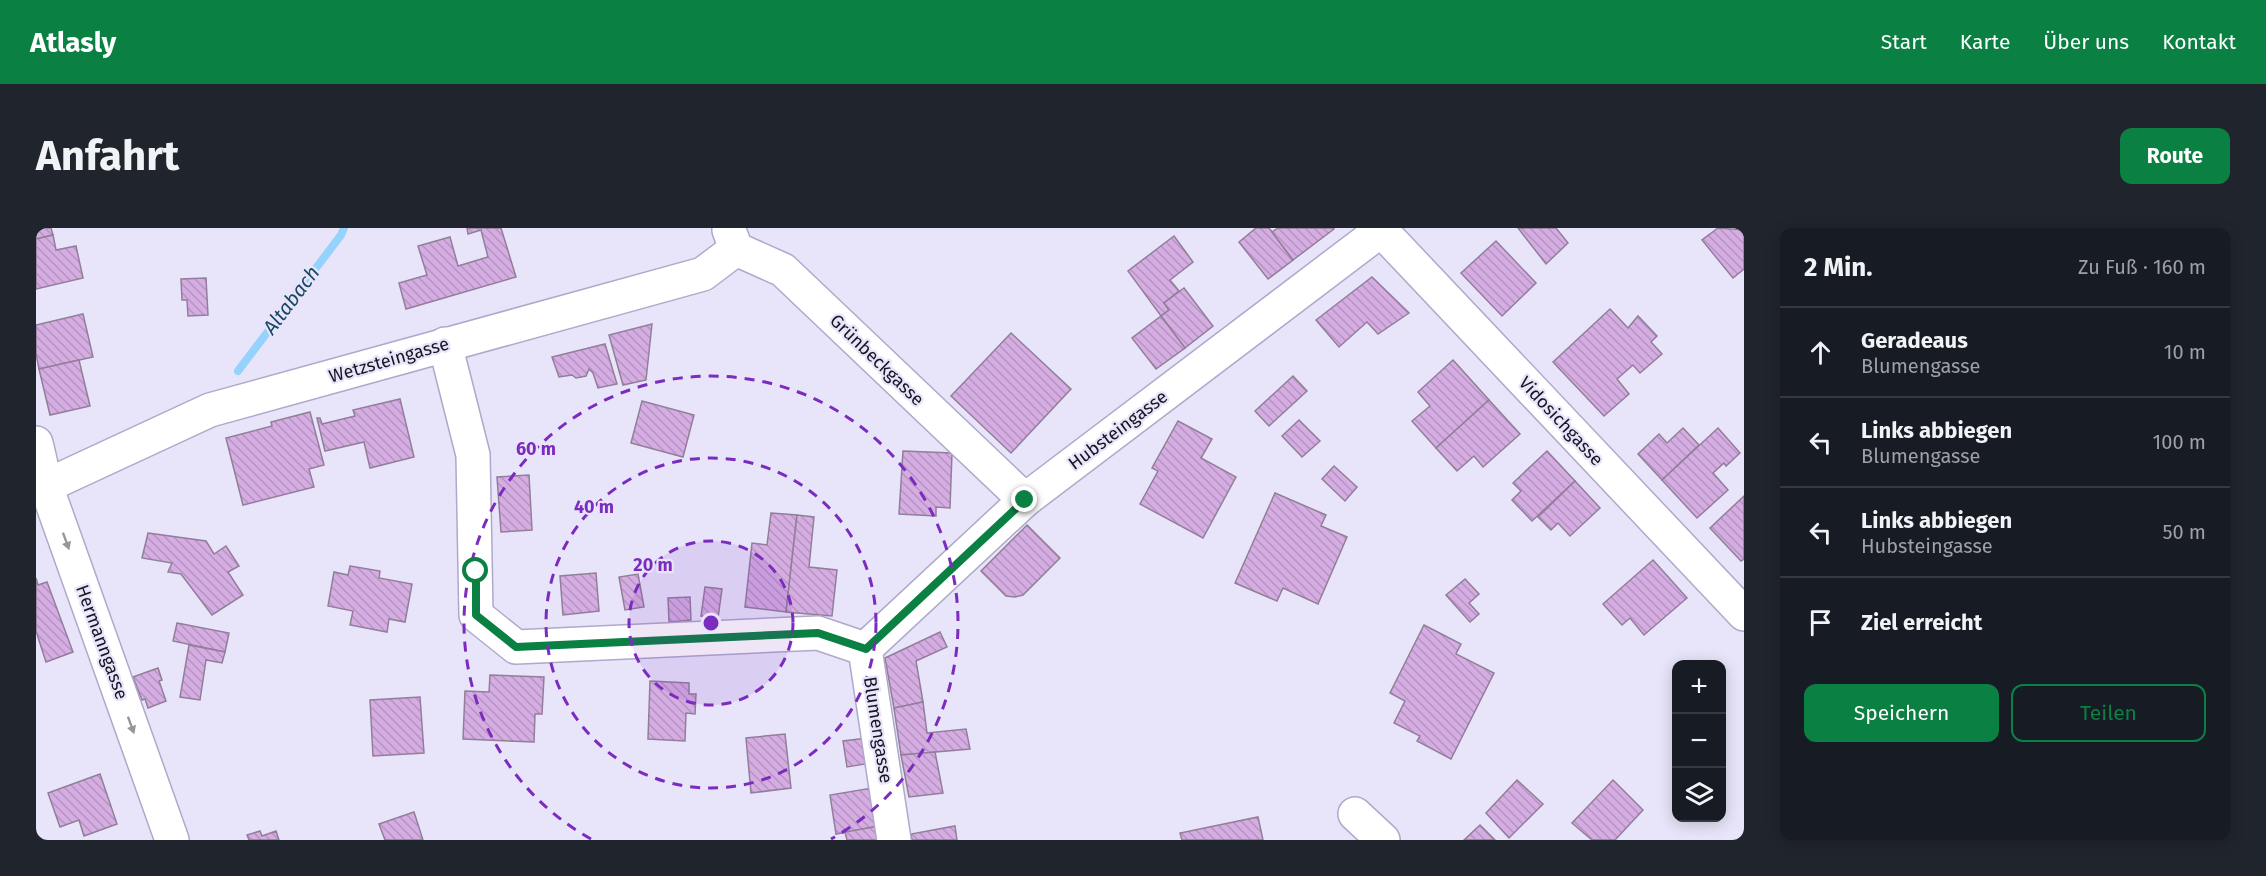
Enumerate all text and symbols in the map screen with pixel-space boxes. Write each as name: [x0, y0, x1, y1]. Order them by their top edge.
text: Atlasly: [30, 26, 116, 59]
text: Start: [1881, 29, 1927, 55]
text: Karte: [1960, 29, 2010, 55]
text: Über uns: [2043, 29, 2129, 55]
text: Kontakt: [2162, 29, 2236, 55]
button: Route: [2120, 128, 2230, 184]
text: Anfahrt: [36, 131, 179, 181]
text: 2 Min.: [1804, 252, 1873, 283]
text: Zu Fuß · 160 m: [2078, 255, 2206, 279]
water label: Altabach: [257, 261, 324, 340]
street label: Grünbeckgasse: [825, 310, 929, 410]
text: Geradeaus: [1861, 327, 1968, 354]
street label: Wetzsteingasse: [326, 332, 452, 388]
icon: ahead: [1804, 336, 1837, 369]
text: 10 m: [2164, 340, 2206, 364]
text: Blumengasse: [1861, 354, 1981, 378]
street label: Vidosichgasse: [1514, 372, 1608, 470]
street label: Hubsteingasse: [1064, 386, 1172, 474]
text: Links abbiegen: [1861, 417, 2012, 444]
icon: left: [1804, 426, 1837, 459]
text: 100 m: [2153, 430, 2206, 454]
text: 60 m: [516, 438, 556, 460]
text: Blumengasse: [1861, 444, 1981, 468]
route end: [1011, 486, 1037, 512]
text: 40 m: [574, 496, 614, 518]
text: Links abbiegen: [1861, 507, 2012, 534]
icon: left: [1804, 516, 1837, 549]
text: 50 m: [2162, 520, 2206, 544]
one-way arrow: [62, 532, 71, 550]
text: Hubsteingasse: [1861, 534, 1993, 558]
text: 20 m: [633, 554, 673, 576]
route start: [462, 557, 488, 583]
street label: Hermanngasse: [71, 582, 133, 702]
icon: arrive: [1804, 606, 1837, 639]
text: Ziel erreicht: [1861, 609, 1982, 636]
centre of rings: [701, 613, 721, 633]
map controls: [1672, 660, 1726, 822]
button: +: [1672, 660, 1726, 714]
street label: Blumengasse: [859, 675, 897, 785]
button: Speichern: [1804, 684, 1999, 742]
button: Teilen: [2011, 684, 2206, 742]
button: −: [1672, 714, 1726, 768]
one-way arrow: [127, 716, 137, 734]
button: layers: [1672, 768, 1726, 822]

